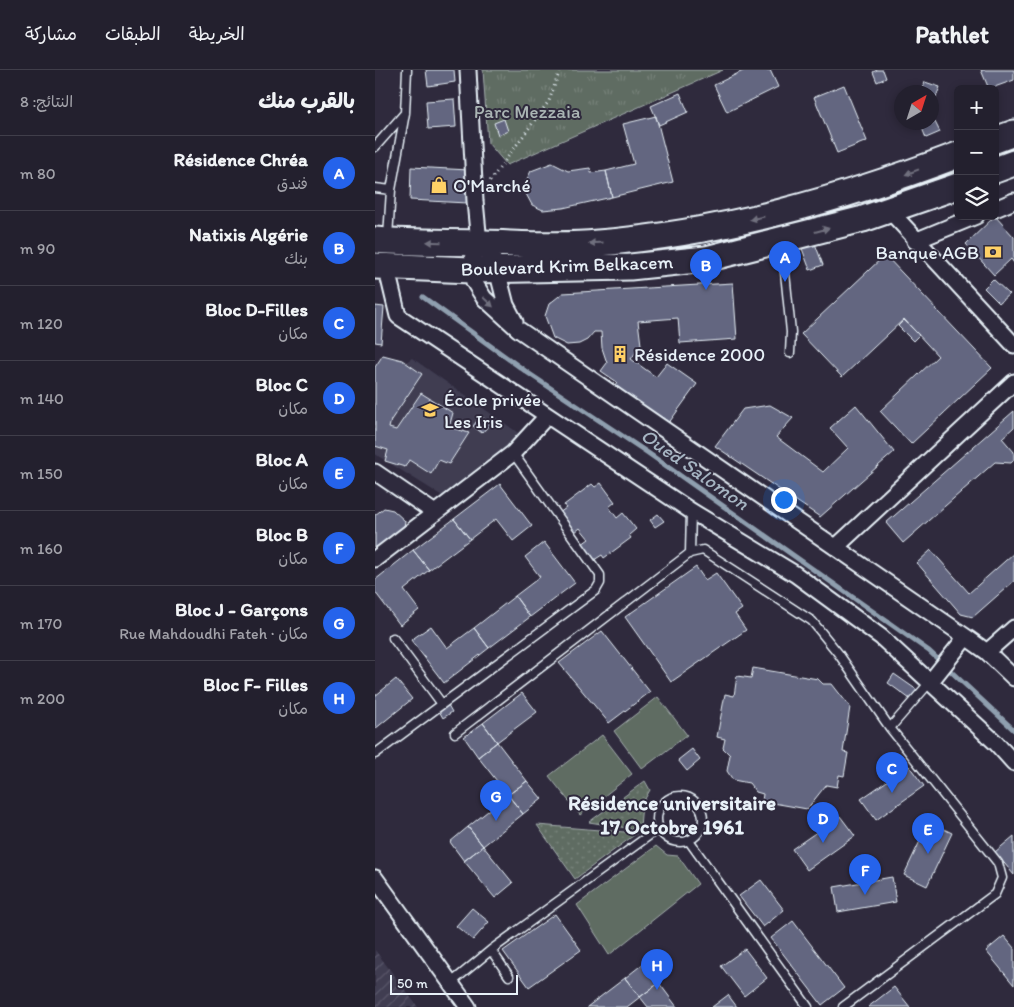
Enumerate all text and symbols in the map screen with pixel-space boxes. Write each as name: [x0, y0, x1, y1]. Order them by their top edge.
text: Pathlet: [915, 20, 989, 49]
text: مشاركة: [25, 23, 77, 45]
text: الطبقات: [105, 23, 161, 45]
text: الخريطة: [189, 23, 245, 45]
north arrow: [894, 85, 939, 130]
map controls: [954, 85, 999, 220]
button: +: [954, 85, 999, 130]
text: بالقرب منك: [258, 88, 355, 113]
text: النتائج: 8: [20, 92, 73, 111]
park label: Parc Mezzaia: [474, 100, 580, 123]
button: −: [954, 130, 999, 175]
text: Résidence Chréa: [174, 148, 308, 171]
text: 80 m: [20, 164, 56, 183]
text: A: [334, 164, 344, 183]
one-way arrow: [904, 168, 919, 176]
text: فندق: [277, 174, 308, 193]
place label: O'Marché: [453, 174, 531, 197]
shop icon: O'Marché: [429, 175, 449, 195]
button: layers: [954, 175, 999, 220]
one-way arrow: [749, 214, 764, 222]
text: Natixis Algérie: [189, 223, 308, 246]
one-way arrow: [815, 225, 830, 233]
one-way arrow: [425, 238, 441, 246]
text: 90 m: [20, 239, 55, 258]
text: B: [334, 239, 344, 258]
one-way arrow: [588, 240, 604, 248]
pin: A: [769, 241, 801, 282]
place label: Banque AGB: [875, 241, 979, 264]
bank icon: Banque AGB: [983, 242, 1003, 262]
text: بنك: [284, 249, 308, 268]
pin: B: [690, 249, 722, 290]
street label: Boulevard Krim Belkacem: [460, 250, 674, 281]
one-way arrow: [482, 296, 494, 308]
text: Bloc D-Filles: [205, 298, 308, 321]
text: 120 m: [20, 314, 63, 333]
text: C: [334, 314, 344, 333]
text: مكان: [278, 324, 308, 343]
place label: Résidence 2000: [634, 343, 765, 366]
building icon: Résidence 2000: [610, 344, 630, 364]
text: Bloc C: [255, 373, 308, 396]
place label: École privée Les Iris: [444, 388, 541, 433]
text: 140 m: [20, 389, 64, 408]
text: D: [334, 389, 344, 408]
text: مكان: [278, 399, 308, 418]
school or university icon: École privée Les Iris: [420, 400, 440, 420]
water label: Oued Salomon: [636, 423, 754, 515]
text: Bloc A: [256, 448, 308, 471]
text: 150 m: [20, 464, 63, 483]
text: E: [335, 464, 343, 483]
text: مكان: [278, 474, 308, 493]
your location: [771, 487, 797, 513]
text: Bloc B: [256, 523, 308, 546]
text: 160 m: [20, 539, 63, 558]
text: F: [335, 539, 343, 558]
text: مكان: [278, 549, 308, 568]
text: Bloc J - Garçons: [175, 598, 308, 621]
text: 170 m: [20, 614, 62, 633]
text: G: [333, 614, 345, 633]
text: مكان · Rue Mahdoudhi Fateh: [119, 624, 308, 643]
text: Bloc F- Filles: [203, 673, 308, 696]
text: 200 m: [20, 689, 65, 708]
text: H: [333, 689, 345, 708]
text: مكان: [278, 699, 308, 718]
pin: C: [876, 752, 908, 793]
pin: G: [480, 780, 512, 821]
district label: Résidence universitaire 17 Octobre 1961: [568, 790, 776, 839]
pin: D: [807, 802, 839, 843]
pin: E: [912, 813, 944, 854]
pin: F: [849, 854, 881, 895]
pin: H: [641, 949, 673, 990]
scale bar: [390, 972, 517, 995]
text: 50 m: [397, 975, 428, 992]

